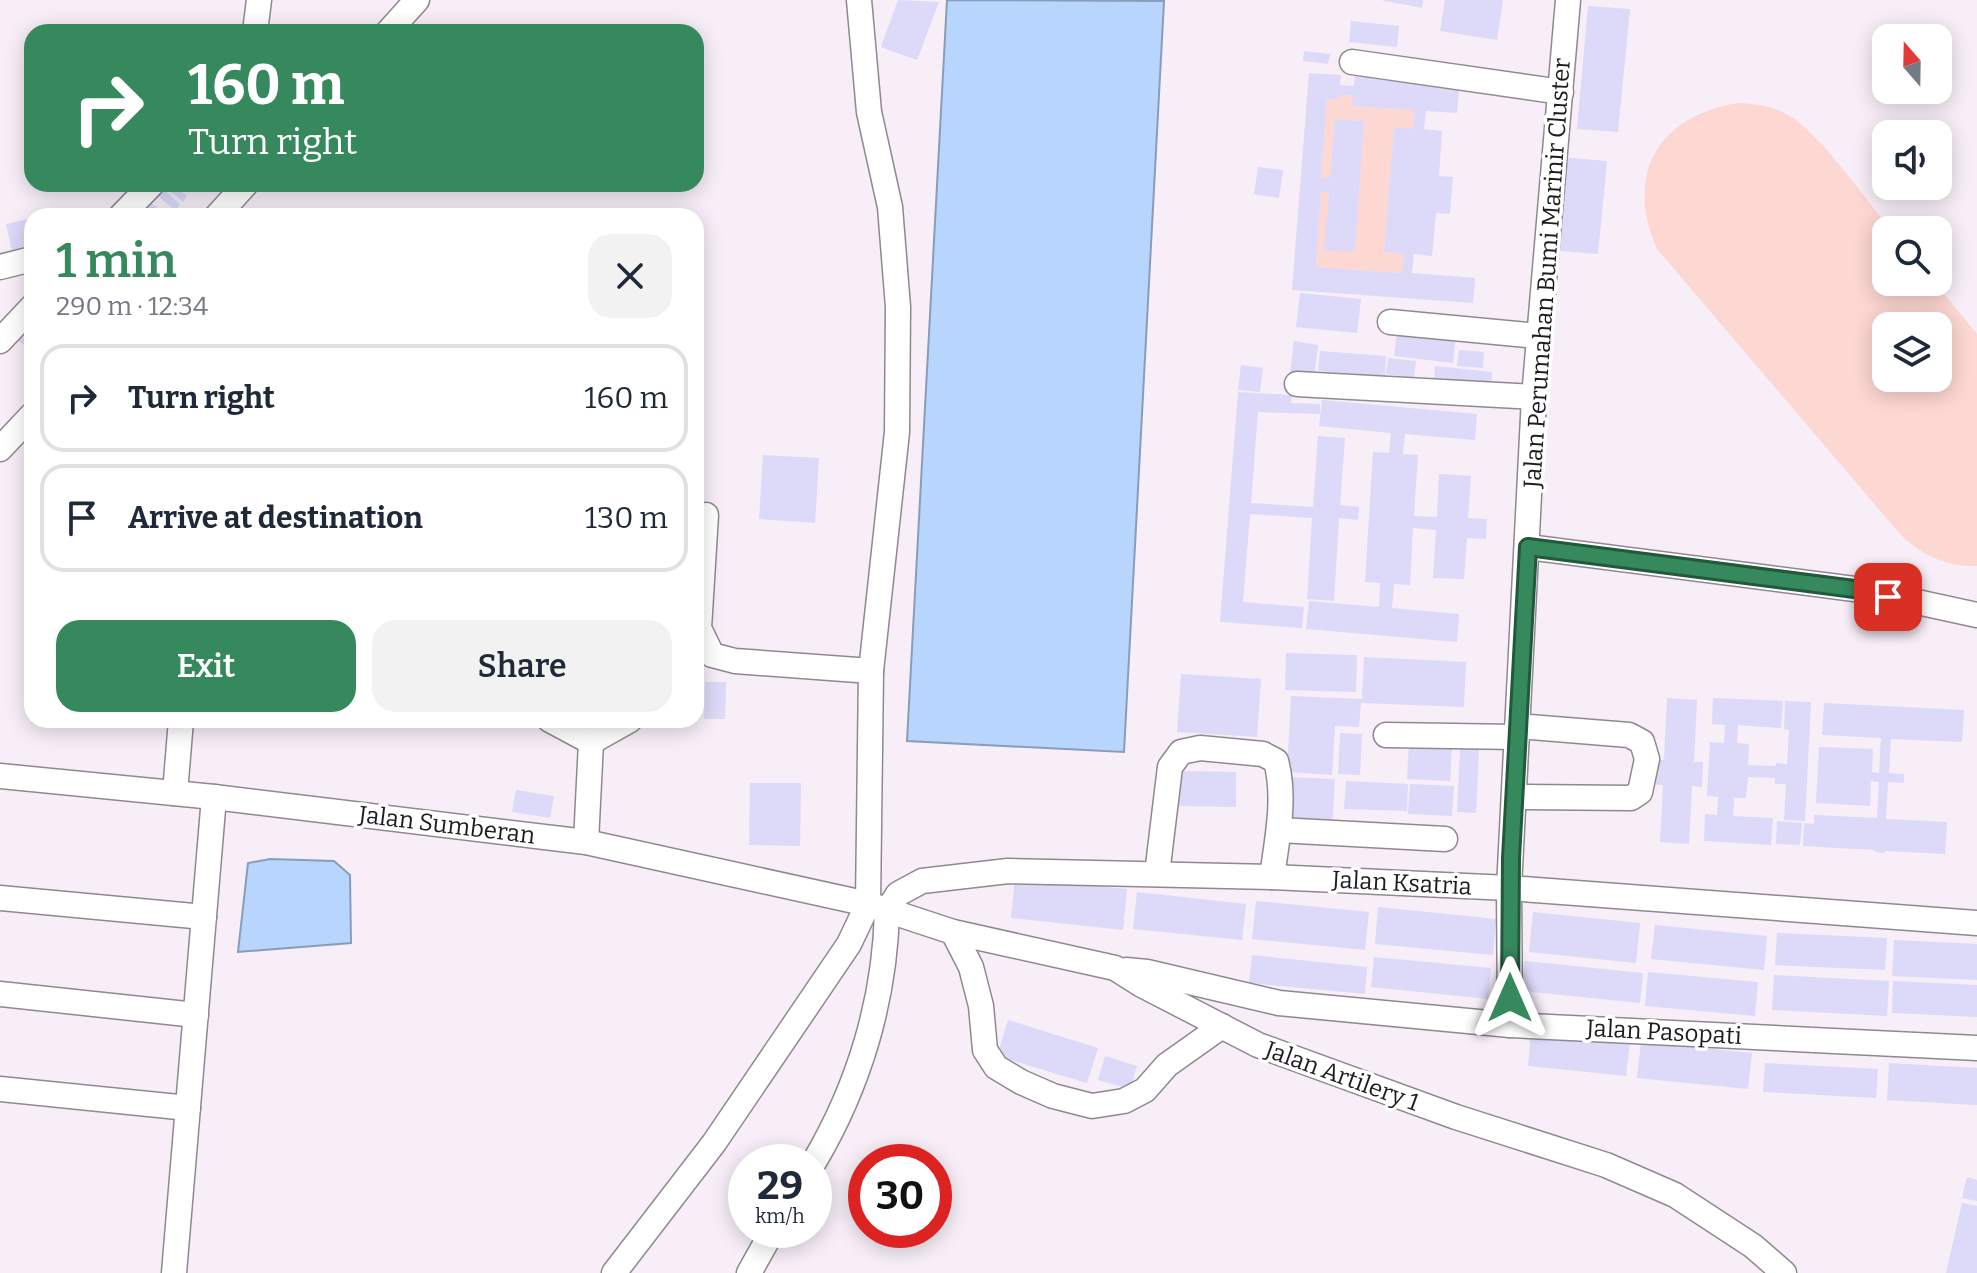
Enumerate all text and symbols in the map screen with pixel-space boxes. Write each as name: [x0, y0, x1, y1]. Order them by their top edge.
north arrow: [1872, 24, 1952, 104]
map controls: [1872, 24, 1952, 392]
text: 160 m: [188, 52, 344, 119]
icon: right: [56, 56, 160, 160]
street label: Jalan Perumahan Bumi Marinir Cluster: [1518, 57, 1576, 490]
text: Turn right: [188, 120, 357, 164]
button: sound: [1872, 120, 1952, 200]
button: search: [1872, 216, 1952, 296]
text: 1 min: [56, 232, 177, 290]
button: close: [588, 234, 672, 318]
text: 290 m · 12:34: [56, 291, 208, 322]
button: layers: [1872, 312, 1952, 392]
icon: right: [60, 376, 104, 420]
text: Turn right: [128, 380, 275, 416]
text: 160 m: [584, 380, 668, 416]
icon: arrive: [60, 496, 104, 540]
text: Arrive at destination: [128, 500, 423, 536]
text: 130 m: [585, 500, 668, 536]
pin: [1854, 563, 1922, 631]
icon: arrive: [1866, 575, 1910, 619]
button: Exit: [56, 620, 356, 712]
button: Share: [372, 620, 672, 712]
street label: Jalan Sumberan: [356, 800, 537, 850]
street label: Jalan Ksatria: [1330, 865, 1473, 901]
position arrow: [1468, 956, 1552, 1040]
street label: Jalan Pasopati: [1585, 1014, 1742, 1050]
street label: Jalan Artilery 1: [1260, 1035, 1423, 1117]
speed limit sign: 30: [848, 1144, 952, 1248]
text: 29: [757, 1162, 803, 1210]
text: km/h: [755, 1204, 805, 1228]

